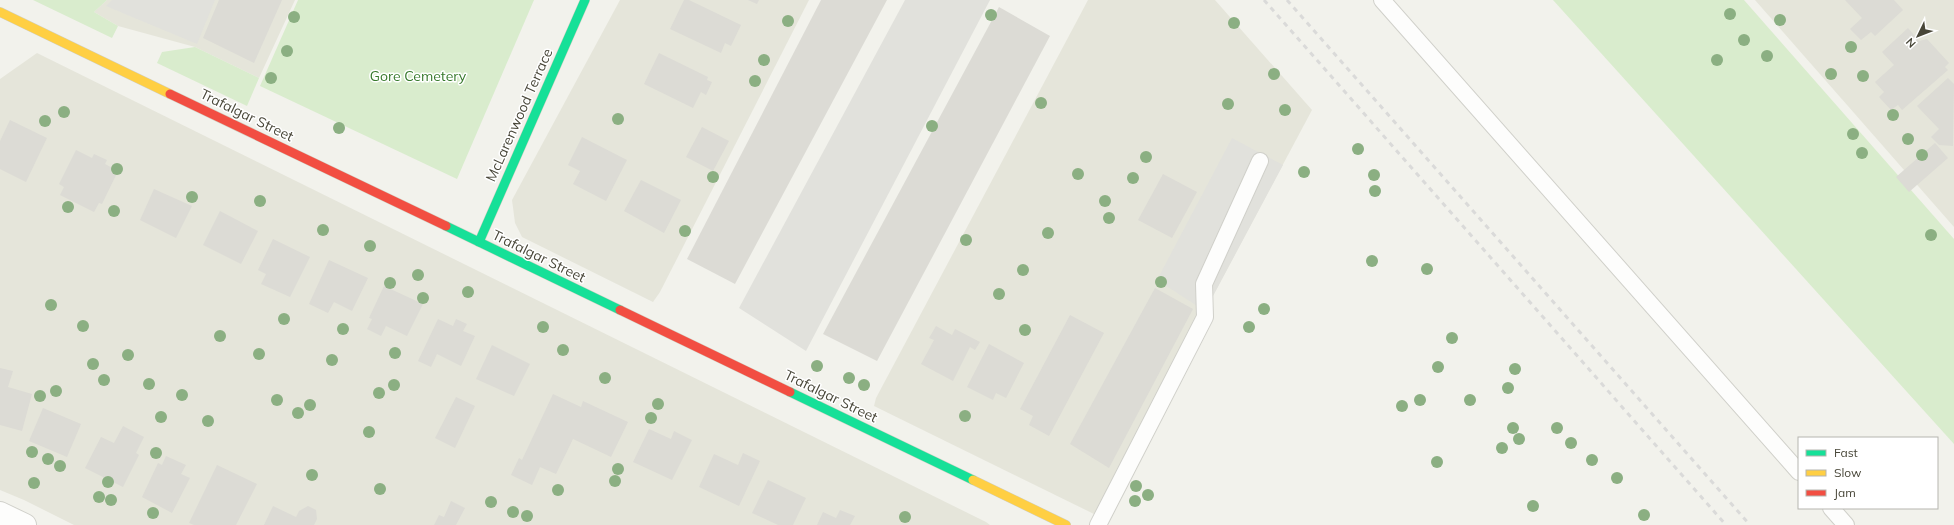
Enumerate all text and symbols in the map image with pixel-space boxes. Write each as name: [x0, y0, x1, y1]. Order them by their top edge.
north arrow: [1898, 16, 1938, 56]
text: N: [1903, 35, 1919, 51]
street label: McLarenwood Terrace: [482, 46, 556, 184]
park label: Gore Cemetery: [370, 67, 467, 85]
street label: Trafalgar Street: [197, 85, 297, 145]
street label: Trafalgar Street: [489, 226, 589, 286]
street label: Trafalgar Street: [781, 366, 881, 426]
legend: [1798, 437, 1938, 509]
text: Fast: [1834, 445, 1858, 460]
text: Slow: [1834, 465, 1862, 480]
text: Jam: [1834, 485, 1856, 500]

